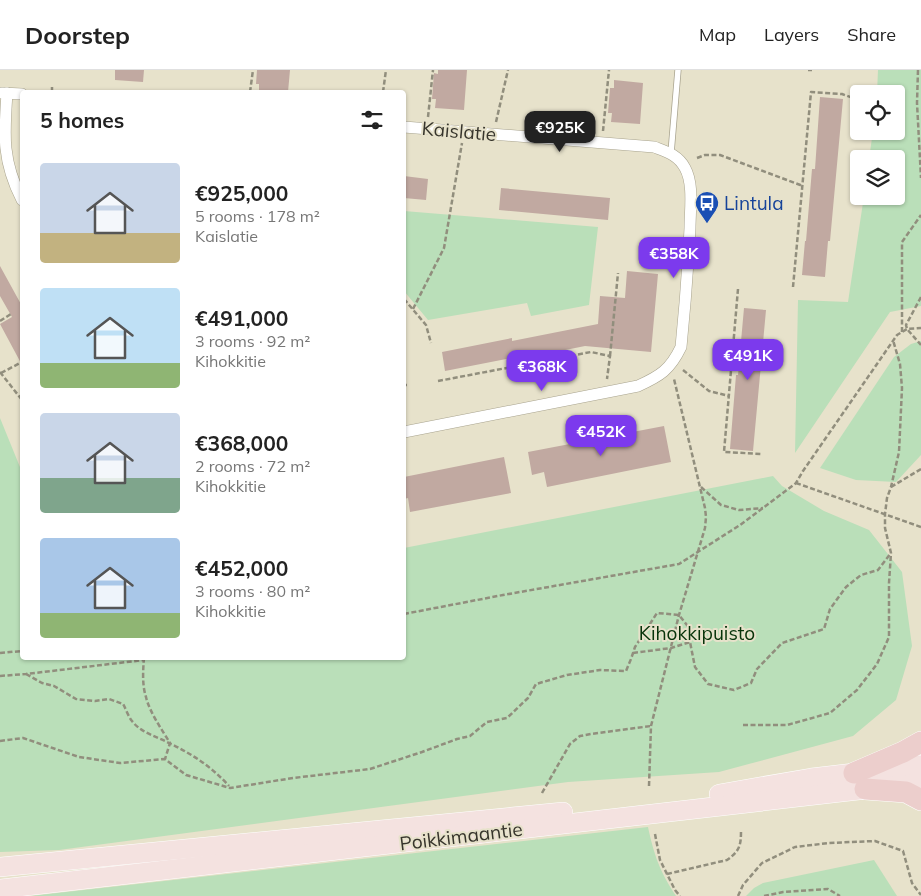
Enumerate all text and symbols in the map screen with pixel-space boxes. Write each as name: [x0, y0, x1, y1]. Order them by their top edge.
text: Doorstep: [25, 20, 130, 50]
text: Map: [699, 23, 736, 46]
text: Layers: [764, 23, 819, 46]
text: Share: [847, 23, 896, 46]
map controls: [850, 85, 905, 205]
button: locate: [850, 85, 905, 140]
icon: filters: [358, 106, 386, 134]
text: 5 homes: [40, 107, 124, 133]
pin: €925K: [525, 111, 595, 153]
street label: Kaislatie: [421, 116, 497, 146]
text: €925K: [535, 117, 585, 137]
button: layers: [850, 150, 905, 205]
text: €925,000: [195, 180, 288, 206]
icon: home: [80, 183, 140, 243]
bus stop icon: Lintula: [694, 190, 720, 224]
place label: Lintula: [724, 191, 784, 215]
text: 5 rooms · 178 m²: [195, 206, 320, 226]
text: Kaislatie: [195, 226, 258, 246]
pin: €358K: [639, 236, 709, 279]
text: €358K: [649, 243, 699, 263]
text: €491,000: [195, 305, 288, 331]
icon: home: [80, 308, 140, 368]
text: 3 rooms · 92 m²: [195, 331, 310, 351]
pin: €491K: [713, 338, 783, 381]
text: €491K: [723, 345, 773, 365]
pin: €368K: [507, 350, 577, 392]
text: Kihokkitie: [195, 351, 266, 371]
text: €368K: [517, 356, 567, 376]
pin: €452K: [566, 414, 636, 457]
text: €452K: [576, 421, 626, 441]
text: €368,000: [195, 430, 288, 456]
icon: home: [80, 433, 140, 493]
text: 2 rooms · 72 m²: [195, 456, 310, 476]
text: Kihokkitie: [195, 476, 266, 496]
text: €452,000: [195, 555, 288, 581]
icon: home: [80, 558, 140, 618]
text: 3 rooms · 80 m²: [195, 581, 310, 601]
text: Kihokkitie: [195, 601, 266, 621]
park label: Kihokkipuisto: [639, 621, 755, 645]
street label: Poikkimaantie: [398, 817, 524, 855]

